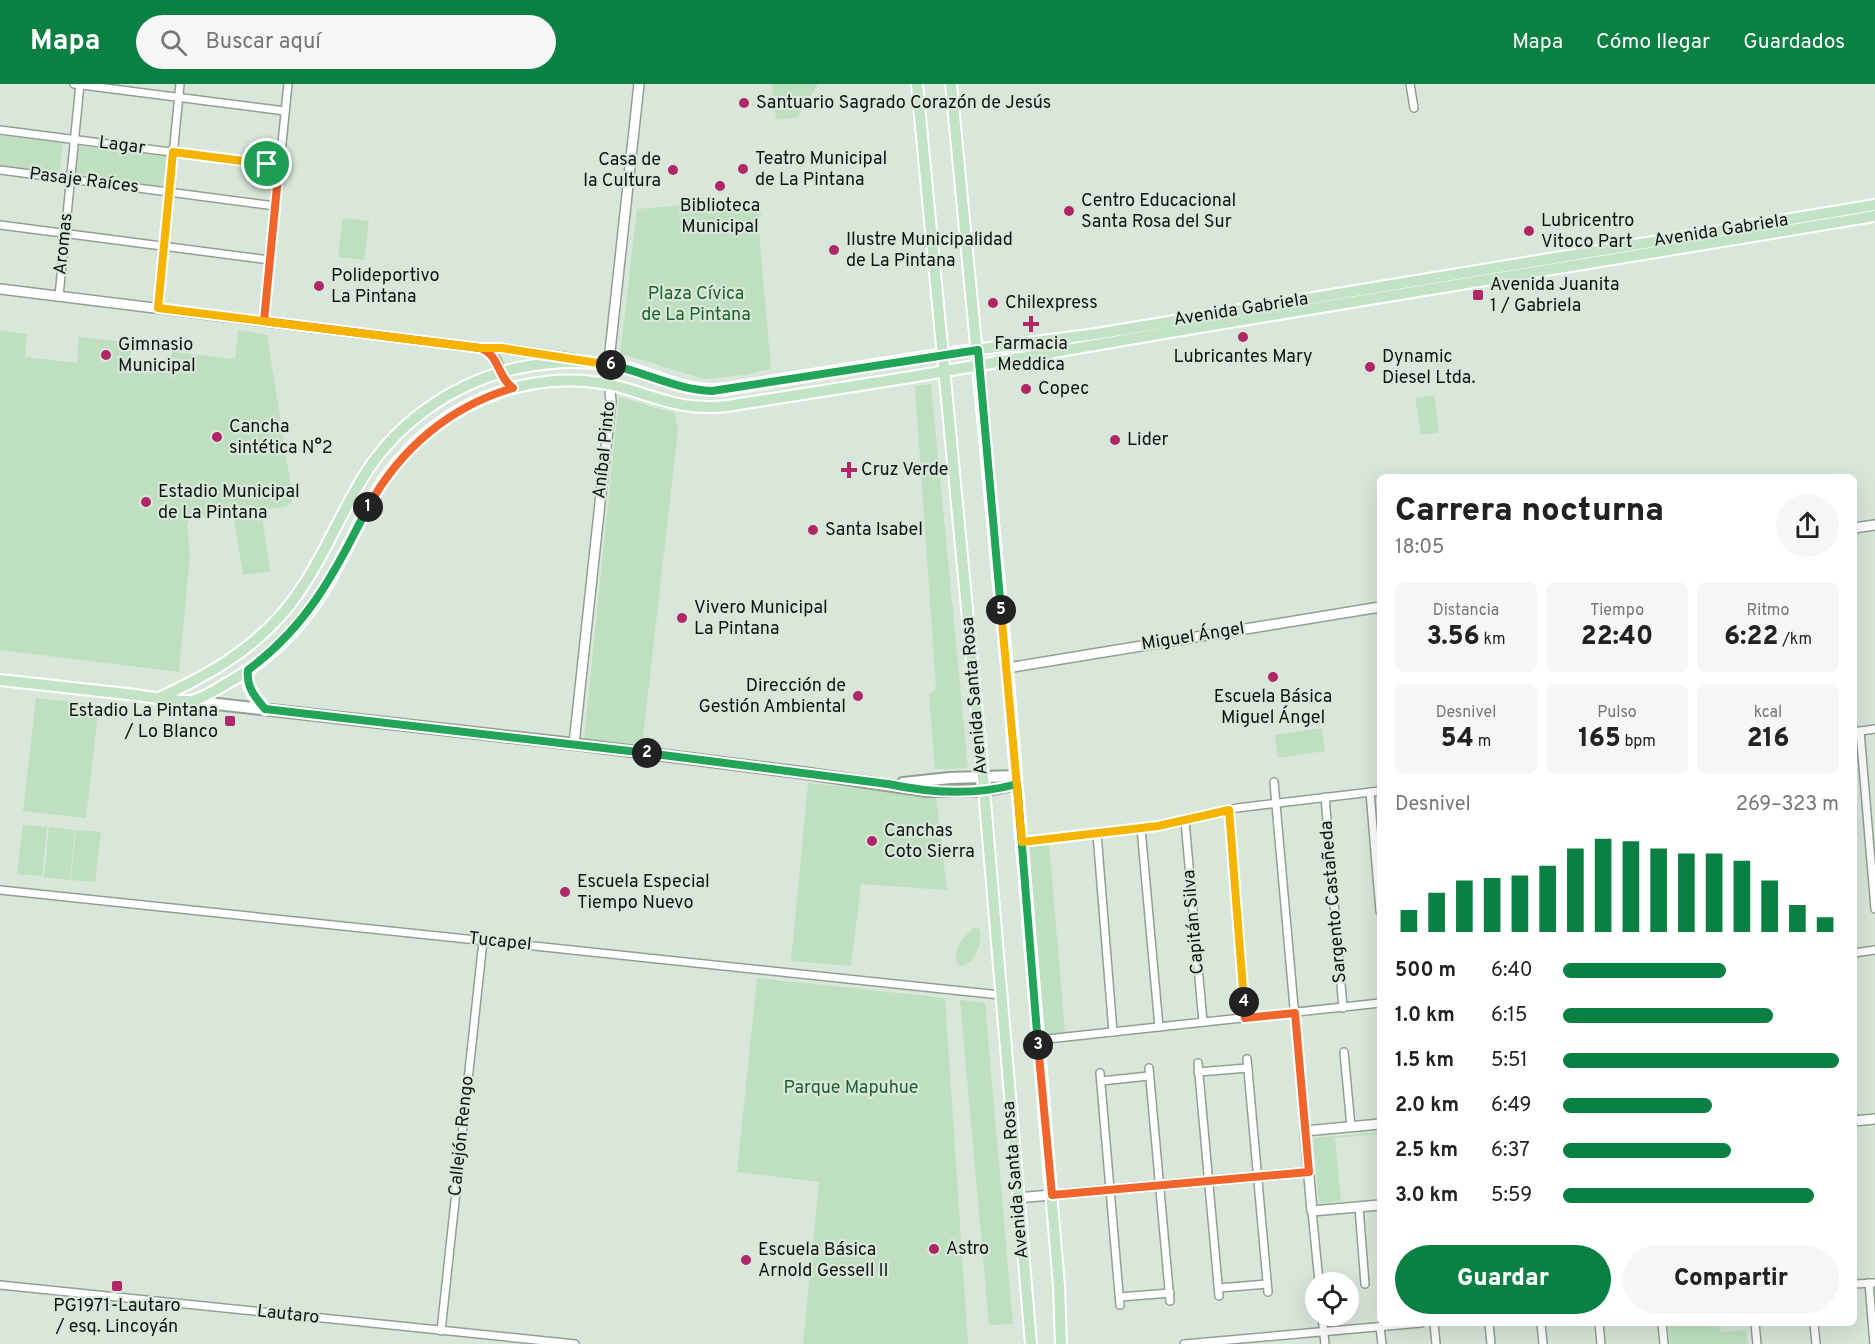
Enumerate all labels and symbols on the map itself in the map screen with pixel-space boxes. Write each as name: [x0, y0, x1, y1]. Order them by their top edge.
place label: Santuario Sagrado Corazón de Jesús: [756, 92, 1051, 115]
marker: Santuario Sagrado Corazón de Jesús: [737, 96, 751, 110]
street label: Lagar: [97, 132, 147, 160]
pin: [241, 138, 292, 189]
place label: Teatro Municipal de La Pintana: [755, 148, 887, 192]
place label: Casa de la Cultura: [583, 149, 661, 193]
marker: Teatro Municipal de La Pintana: [736, 162, 750, 176]
street label: Pasaje Raíces: [28, 163, 140, 199]
marker: Casa de la Cultura: [666, 163, 680, 177]
marker: Biblioteca Municipal: [713, 179, 727, 193]
place label: Centro Educacional Santa Rosa del Sur: [1081, 190, 1236, 234]
place label: Biblioteca Municipal: [680, 195, 760, 239]
marker: Centro Educacional Santa Rosa del Sur: [1062, 204, 1076, 218]
street label: Avenida Gabriela: [1652, 209, 1790, 253]
place label: Lubricentro Vitoco Part: [1541, 210, 1634, 254]
street label: Aromas: [49, 212, 79, 276]
marker: Lubricentro Vitoco Part: [1522, 224, 1536, 238]
place label: Ilustre Municipalidad de La Pintana: [846, 229, 1013, 273]
marker: Ilustre Municipalidad de La Pintana: [827, 243, 841, 257]
place label: Polideportivo La Pintana: [331, 265, 440, 309]
place label: Avenida Juanita 1 / Gabriela: [1490, 274, 1619, 318]
marker: Polideportivo La Pintana: [312, 279, 326, 293]
park label: Plaza Cívica de La Pintana: [641, 283, 751, 327]
street label: Avenida Gabriela: [1172, 288, 1310, 332]
marker: Avenida Juanita 1 / Gabriela: [1471, 288, 1485, 302]
place label: Chilexpress: [1005, 292, 1098, 315]
marker: Chilexpress: [986, 296, 1000, 310]
marker: Farmacia Meddica: [1024, 317, 1038, 331]
marker: Lubricantes Mary: [1236, 330, 1250, 344]
place label: Farmacia Meddica: [994, 333, 1068, 377]
place label: Gimnasio Municipal: [118, 334, 196, 378]
place label: Lubricantes Mary: [1173, 346, 1313, 369]
place label: Dynamic Diesel Ltda.: [1382, 346, 1476, 390]
marker: Gimnasio Municipal: [99, 348, 113, 362]
pin: 6: [596, 350, 626, 380]
marker: Dynamic Diesel Ltda.: [1363, 360, 1377, 374]
place label: Copec: [1038, 378, 1089, 401]
marker: Copec: [1019, 382, 1033, 396]
street label: Aníbal Pinto: [588, 400, 622, 500]
place label: Cancha sintética N°2: [229, 416, 333, 460]
place label: Lider: [1127, 429, 1169, 452]
marker: Cancha sintética N°2: [210, 430, 224, 444]
marker: Lider: [1108, 433, 1122, 447]
place label: Cruz Verde: [861, 459, 948, 482]
marker: Cruz Verde: [842, 463, 856, 477]
place label: Estadio Municipal de La Pintana: [158, 481, 300, 525]
pin: 1: [353, 492, 383, 522]
marker: Estadio Municipal de La Pintana: [139, 495, 153, 509]
place label: Santa Isabel: [825, 519, 923, 542]
marker: Santa Isabel: [806, 523, 820, 537]
pin: 5: [986, 595, 1016, 625]
place label: Vivero Municipal La Pintana: [694, 597, 828, 641]
marker: Vivero Municipal La Pintana: [675, 611, 689, 625]
street label: Avenida Santa Rosa: [957, 616, 993, 776]
street label: Miguel Ángel: [1139, 616, 1246, 657]
marker: Escuela Básica Miguel Ángel: [1266, 670, 1280, 684]
place label: Dirección de Gestión Ambiental: [698, 675, 846, 719]
place label: Escuela Básica Miguel Ángel: [1214, 686, 1332, 730]
marker: Dirección de Gestión Ambiental: [851, 689, 865, 703]
place label: Estadio La Pintana / Lo Blanco: [68, 700, 218, 744]
marker: Estadio La Pintana / Lo Blanco: [223, 714, 237, 728]
pin: 2: [632, 738, 662, 768]
place label: Canchas Coto Sierra: [884, 820, 975, 864]
street label: Sargento Castañeda: [1315, 820, 1353, 984]
marker: Canchas Coto Sierra: [865, 834, 879, 848]
street label: Capitán Silva: [1178, 869, 1210, 975]
place label: Escuela Especial Tiempo Nuevo: [577, 871, 710, 915]
marker: Escuela Especial Tiempo Nuevo: [558, 885, 572, 899]
street label: Tucapel: [467, 927, 533, 957]
pin: 4: [1229, 987, 1259, 1017]
pin: 3: [1023, 1030, 1053, 1060]
street label: Callejón Rengo: [444, 1075, 480, 1197]
park label: Parque Mapuhue: [783, 1077, 919, 1100]
street label: Avenida Santa Rosa: [998, 1100, 1034, 1260]
place label: Astro: [946, 1238, 989, 1261]
place label: Escuela Básica Arnold Gessell II: [758, 1239, 889, 1283]
marker: Astro: [927, 1242, 941, 1256]
marker: Escuela Básica Arnold Gessell II: [739, 1253, 753, 1267]
marker: PG1971-Lautaro / esq. Lincoyán: [110, 1279, 124, 1293]
place label: PG1971-Lautaro / esq. Lincoyán: [53, 1295, 181, 1339]
street label: Lautaro: [256, 1300, 320, 1330]

